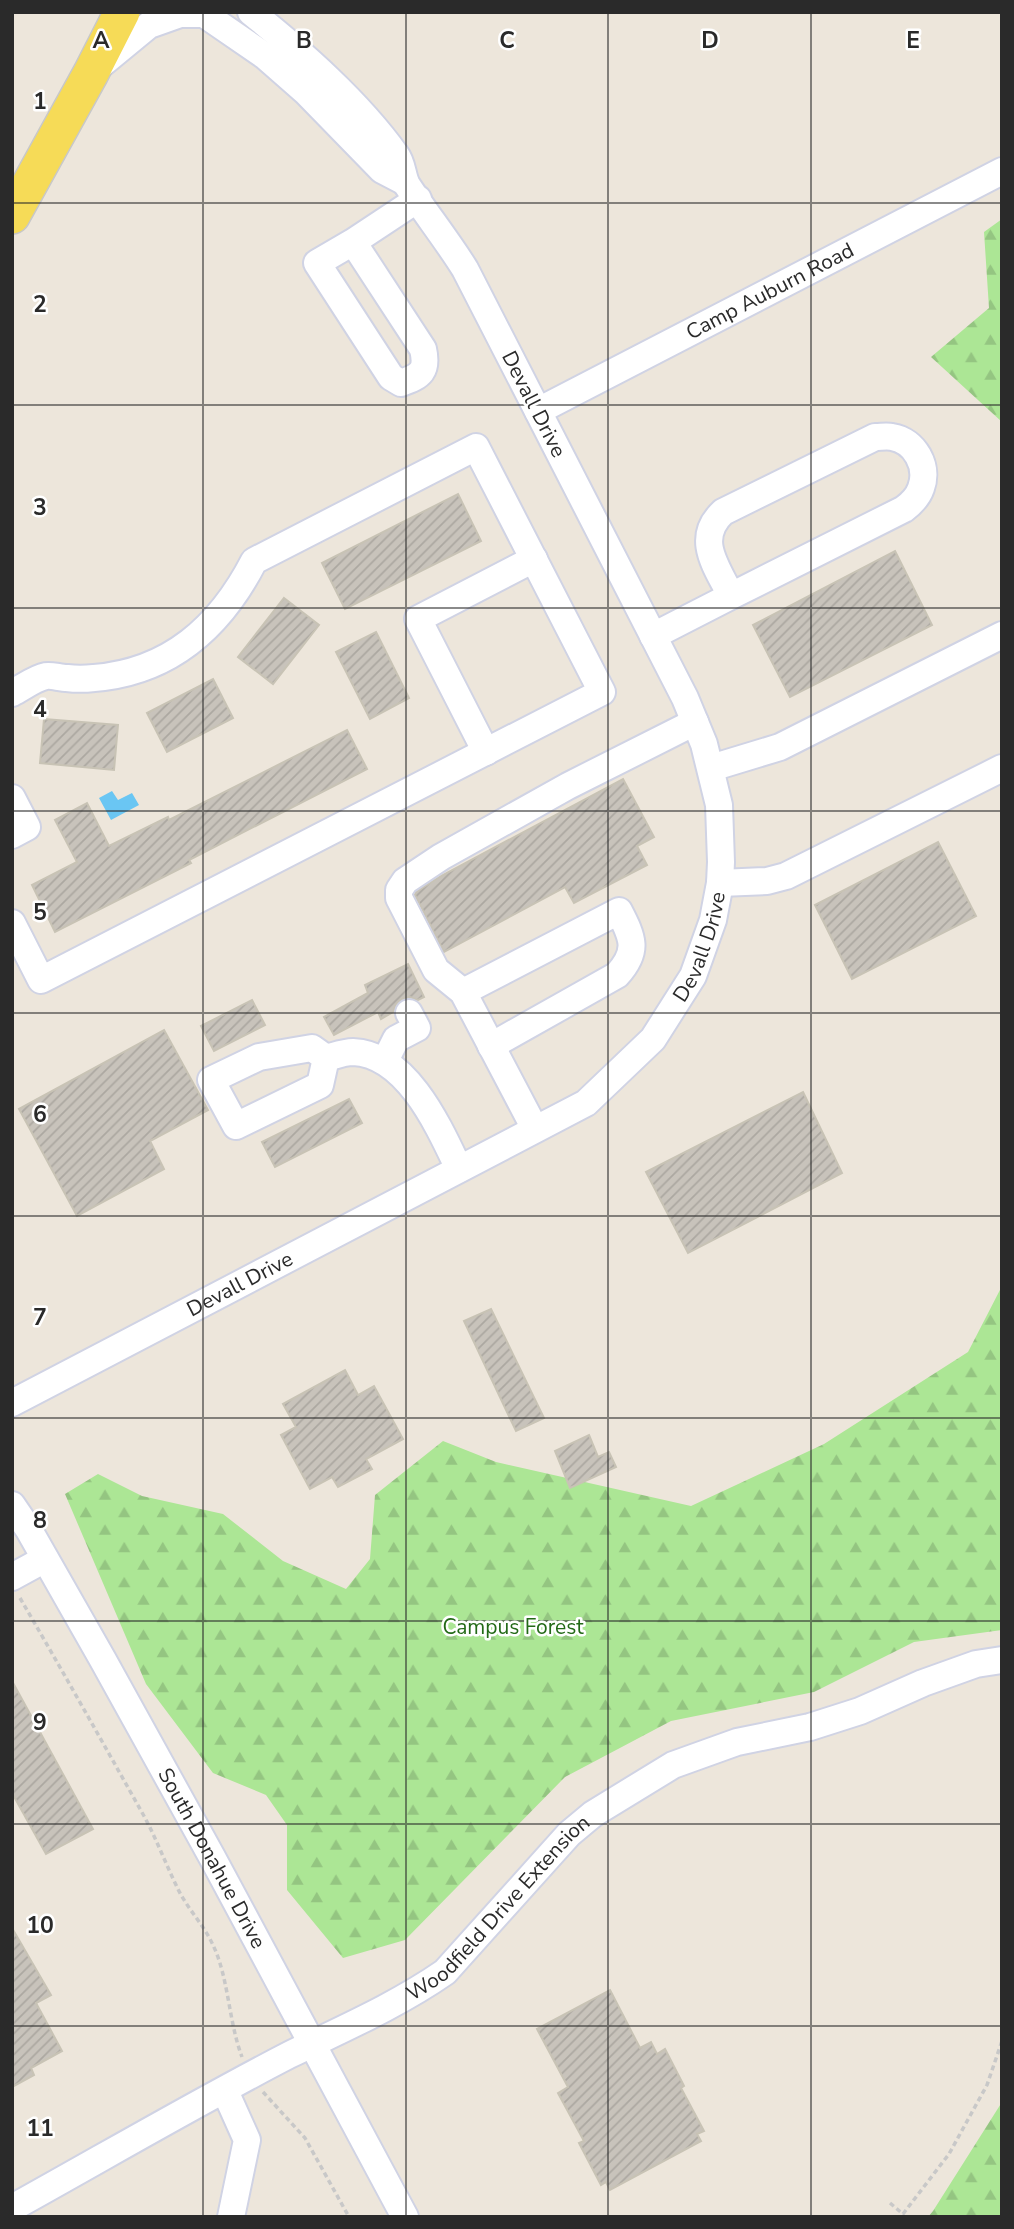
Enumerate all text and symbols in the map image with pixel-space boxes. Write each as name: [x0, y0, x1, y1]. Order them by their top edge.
text: A: [92, 25, 110, 56]
text: B: [296, 25, 312, 56]
text: C: [499, 25, 515, 56]
text: D: [701, 25, 719, 56]
text: E: [906, 25, 920, 56]
text: 1: [33, 86, 47, 117]
street label: Camp Auburn Road: [681, 236, 859, 346]
text: 2: [33, 289, 47, 320]
street label: Devall Drive: [495, 346, 573, 462]
text: 3: [33, 492, 47, 523]
text: 4: [33, 694, 47, 725]
street label: Devall Drive: [666, 889, 732, 1007]
text: 5: [33, 897, 47, 928]
text: 6: [33, 1099, 47, 1130]
street label: Devall Drive: [182, 1245, 298, 1323]
text: 7: [33, 1302, 47, 1333]
text: 8: [33, 1505, 47, 1536]
park label: Campus Forest: [442, 1613, 584, 1641]
text: 9: [33, 1707, 47, 1738]
street label: South Donahue Drive: [151, 1763, 272, 1953]
street label: Woodfield Drive Extension: [401, 1809, 596, 2007]
text: 10: [26, 1910, 54, 1941]
text: 11: [26, 2113, 54, 2144]

